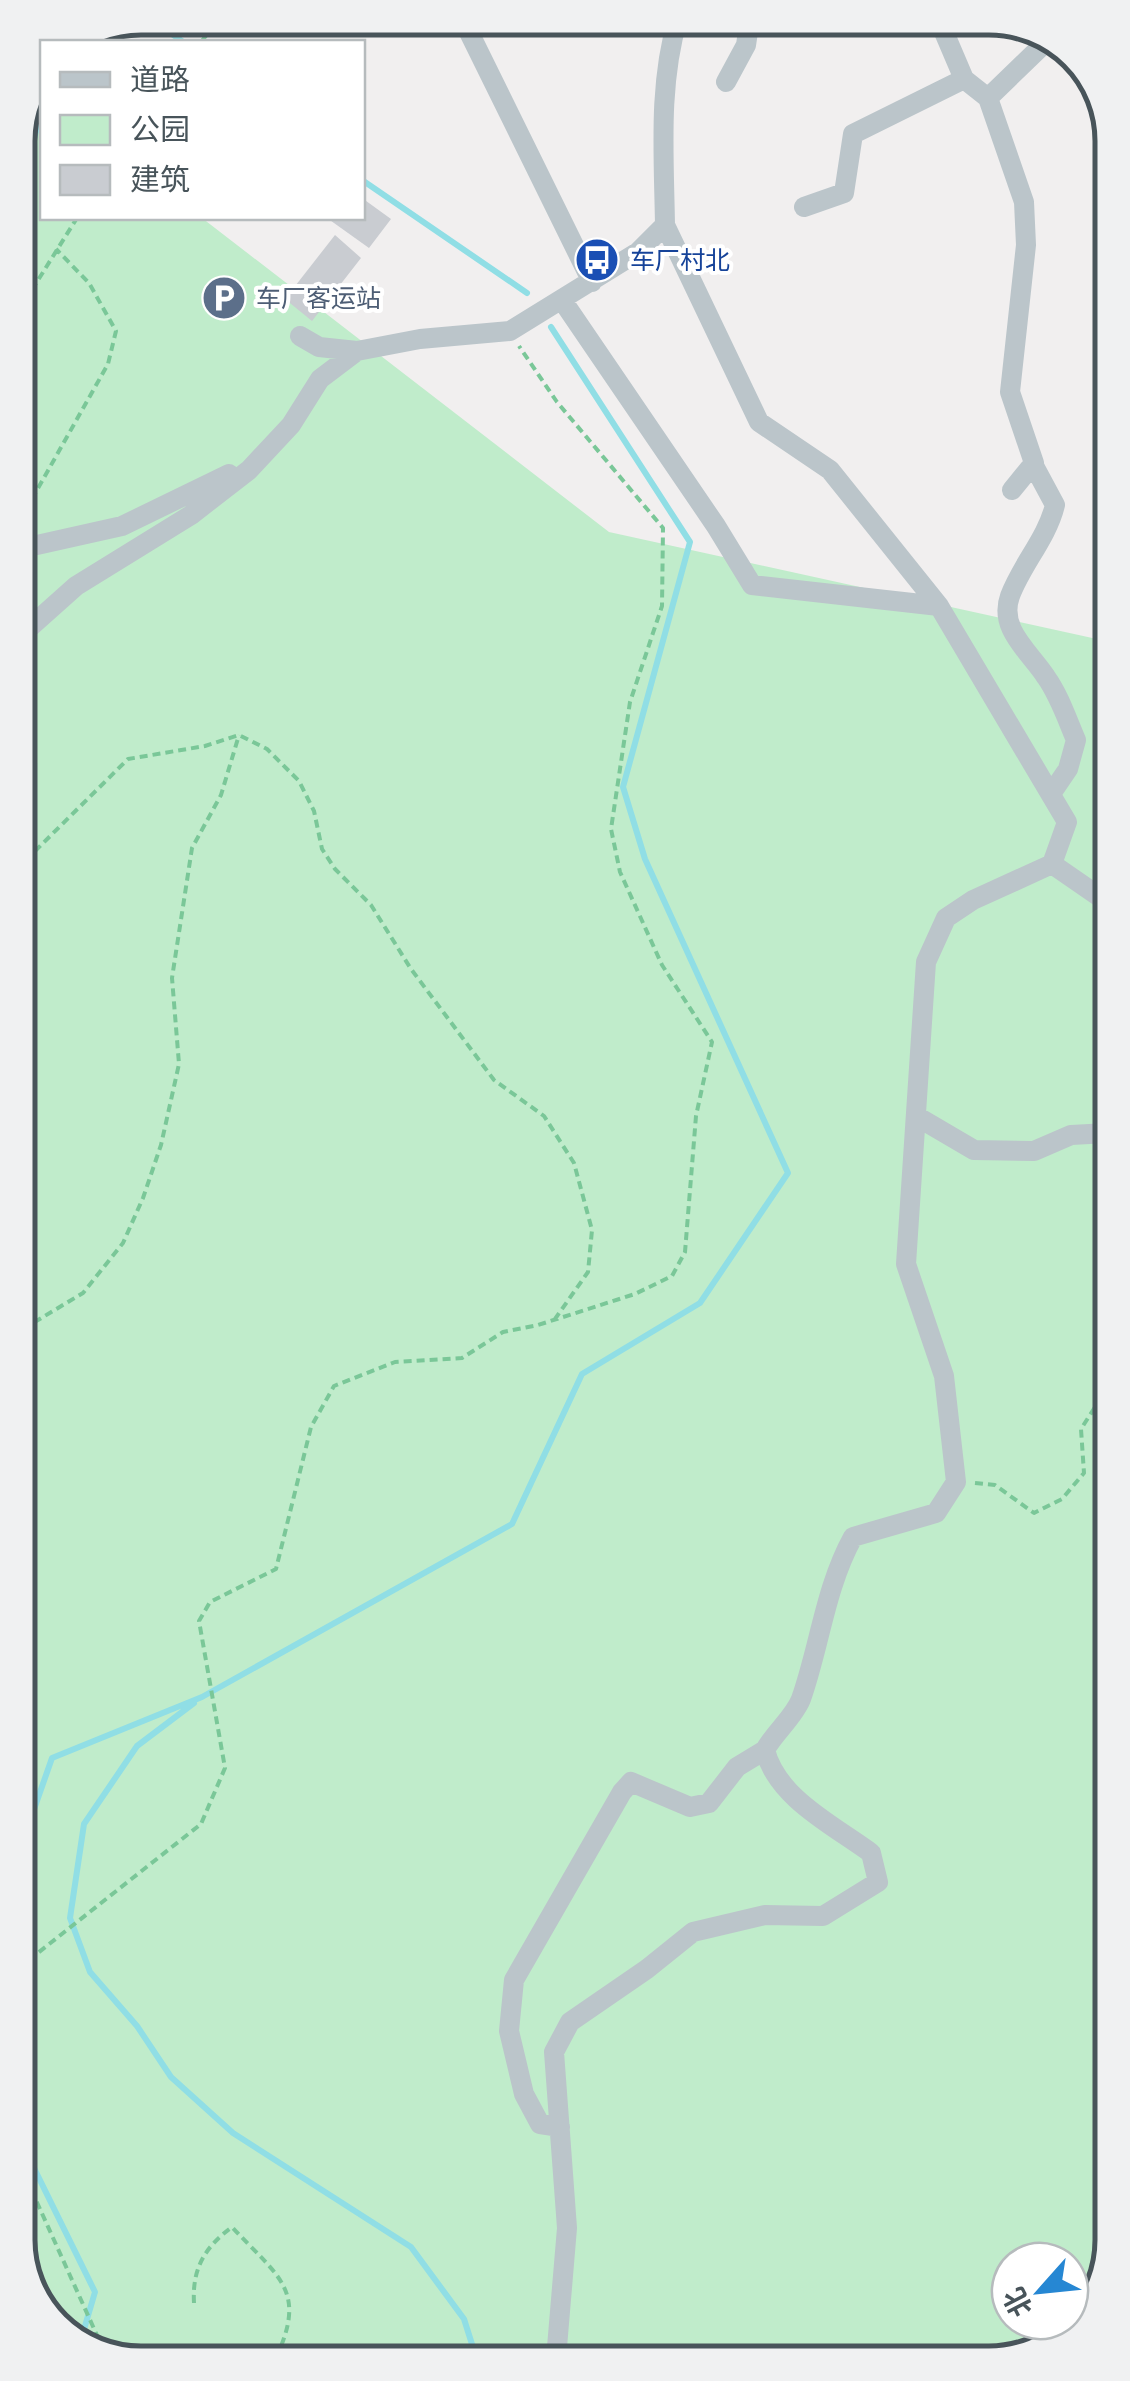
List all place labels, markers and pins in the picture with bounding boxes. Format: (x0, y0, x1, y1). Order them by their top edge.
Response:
bus stop icon: 车厂村北 (574, 237, 620, 283)
place label: 车厂村北 (630, 244, 730, 276)
parking icon: 车厂客运站 (201, 275, 247, 321)
place label: 车厂客运站 (256, 282, 381, 314)

